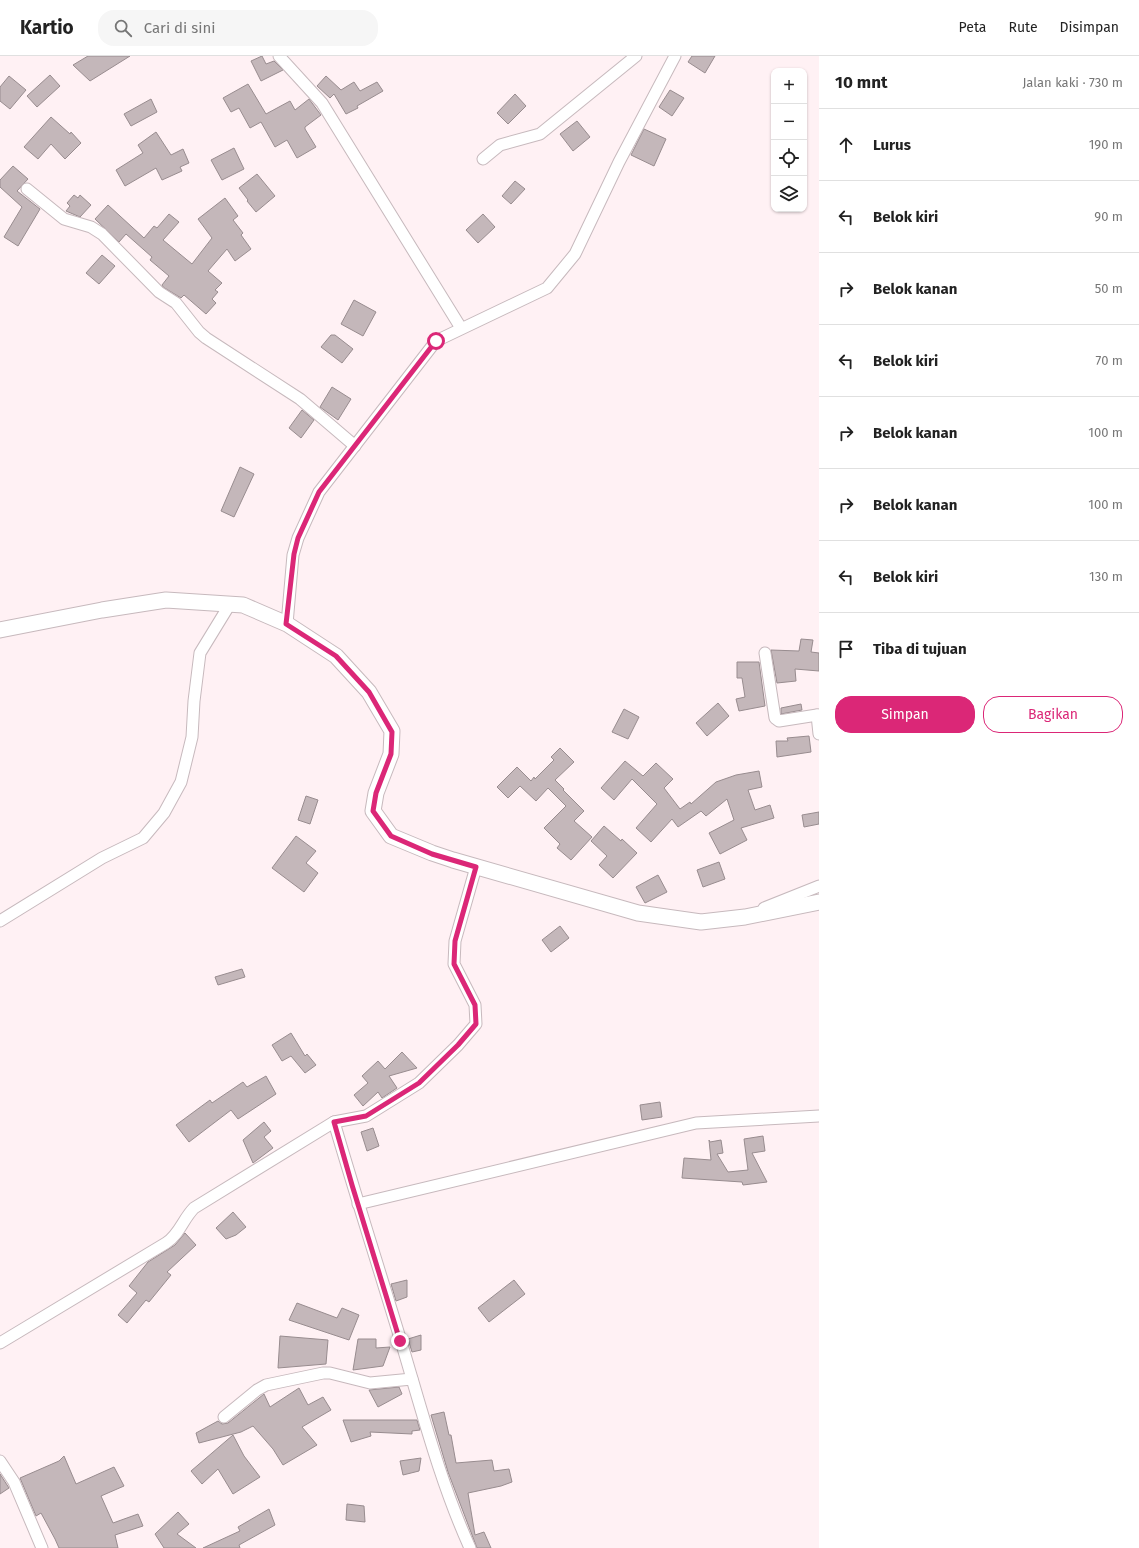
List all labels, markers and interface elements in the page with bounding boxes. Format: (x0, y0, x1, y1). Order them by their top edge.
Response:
search box (98, 10, 378, 46)
text: Kartio (20, 16, 74, 39)
icon: search (112, 17, 134, 39)
text: Cari di sini (144, 19, 216, 37)
text: Peta (959, 19, 986, 36)
text: Rute (1008, 19, 1038, 36)
text: Disimpan (1060, 19, 1119, 36)
map controls (771, 68, 807, 212)
button: + (771, 68, 807, 104)
text: 10 mnt (835, 72, 888, 93)
text: Jalan kaki · 730 m (1022, 75, 1123, 90)
button: − (771, 104, 807, 140)
icon: ahead (835, 134, 857, 156)
text: Lurus (873, 136, 911, 154)
text: 190 m (1089, 137, 1123, 152)
button: locate (771, 140, 807, 176)
button: layers (771, 176, 807, 212)
icon: left (835, 206, 857, 228)
text: Belok kiri (873, 208, 938, 226)
text: 90 m (1094, 209, 1123, 224)
icon: right (835, 278, 857, 300)
text: Belok kanan (873, 280, 957, 298)
text: 50 m (1095, 281, 1123, 296)
route start (427, 332, 445, 350)
icon: left (835, 350, 857, 372)
text: Belok kiri (873, 352, 938, 370)
text: 70 m (1096, 353, 1123, 368)
icon: right (835, 422, 857, 444)
text: Belok kanan (873, 424, 957, 442)
text: 100 m (1088, 425, 1123, 440)
icon: right (835, 494, 857, 516)
text: Belok kanan (873, 496, 957, 514)
text: 100 m (1088, 497, 1123, 512)
icon: left (835, 566, 857, 588)
text: Belok kiri (873, 568, 938, 586)
text: 130 m (1089, 569, 1123, 584)
icon: arrive (835, 638, 857, 660)
text: Tiba di tujuan (873, 640, 967, 658)
button: Simpan (835, 696, 975, 733)
button: Bagikan (983, 696, 1123, 733)
route end (391, 1332, 409, 1350)

